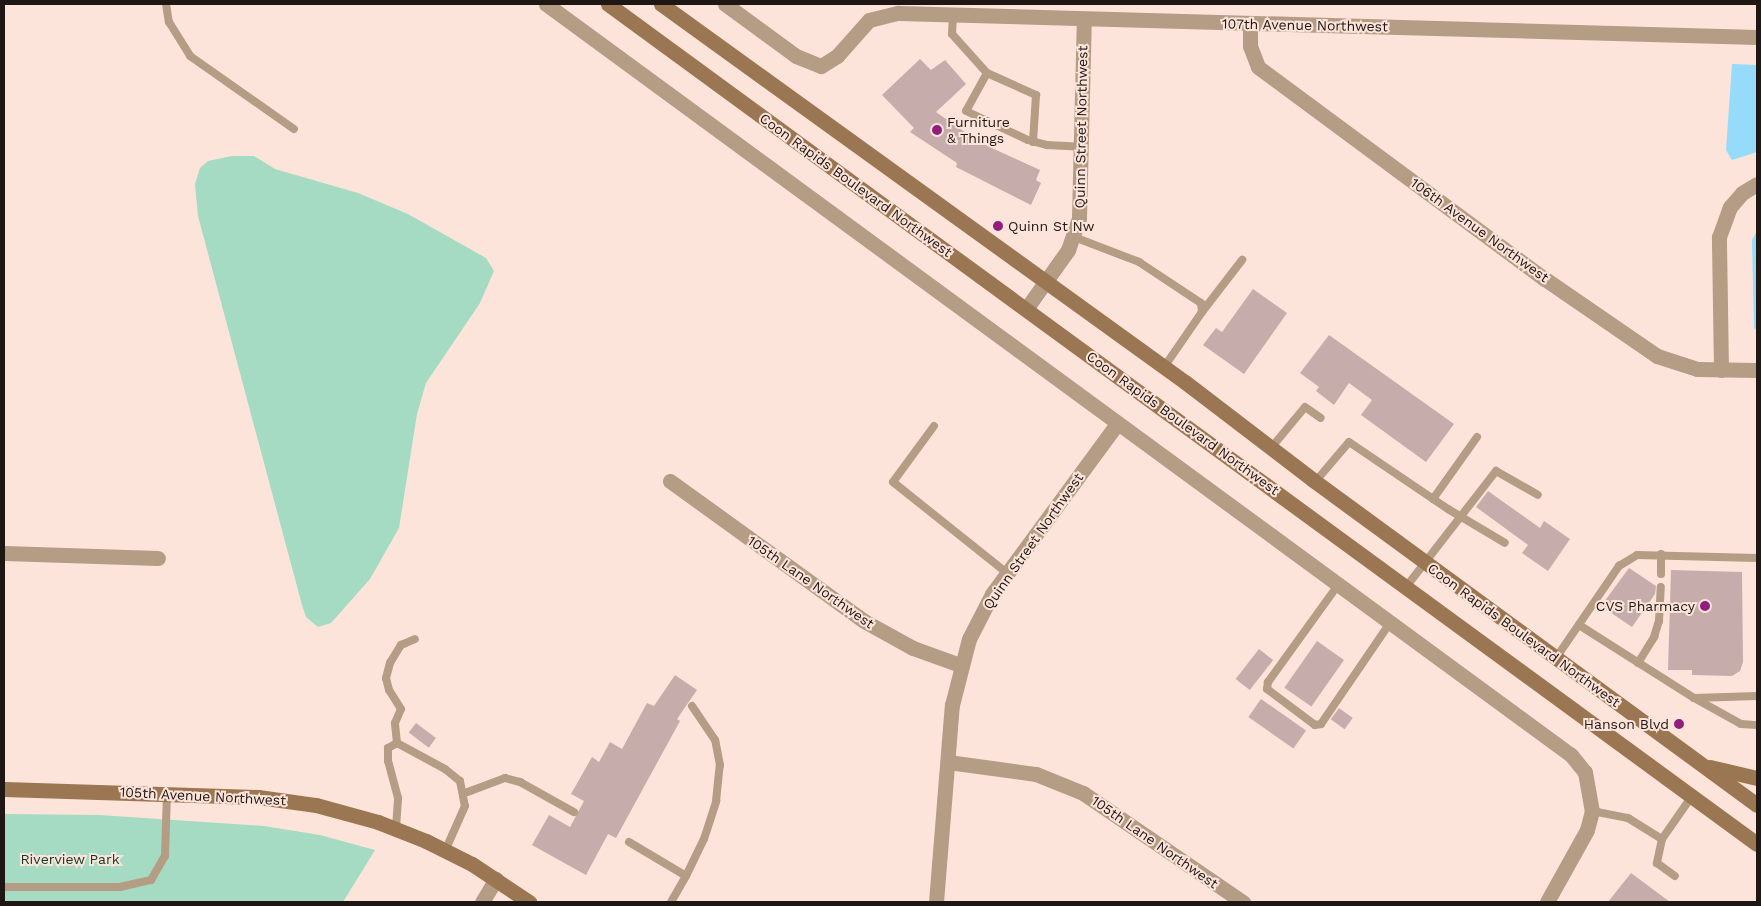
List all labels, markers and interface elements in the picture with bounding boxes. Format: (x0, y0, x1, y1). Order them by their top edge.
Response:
street label: 107th Avenue Northwest (1222, 15, 1388, 35)
street label: Quinn Street Northwest (1071, 45, 1091, 209)
street label: Coon Rapids Boulevard Northwest (756, 109, 956, 261)
place label: Furniture & Things (947, 114, 1010, 146)
marker: Furniture & Things (931, 124, 943, 136)
street label: 106th Avenue Northwest (1407, 174, 1553, 286)
place label: Quinn St Nw (1008, 218, 1095, 234)
marker: Quinn St Nw (992, 220, 1004, 232)
street label: Coon Rapids Boulevard Northwest (1083, 347, 1283, 499)
street label: Quinn Street Northwest (979, 469, 1087, 613)
street label: 105th Lane Northwest (745, 532, 877, 632)
street label: Coon Rapids Boulevard Northwest (1424, 559, 1624, 711)
place label: CVS Pharmacy (1596, 598, 1695, 614)
marker: CVS Pharmacy (1699, 600, 1711, 612)
place label: Hanson Blvd (1584, 716, 1669, 732)
marker: Hanson Blvd (1673, 718, 1685, 730)
street label: 105th Avenue Northwest (119, 783, 287, 809)
street label: 105th Lane Northwest (1089, 792, 1221, 892)
park label: Riverview Park (20, 851, 120, 867)

